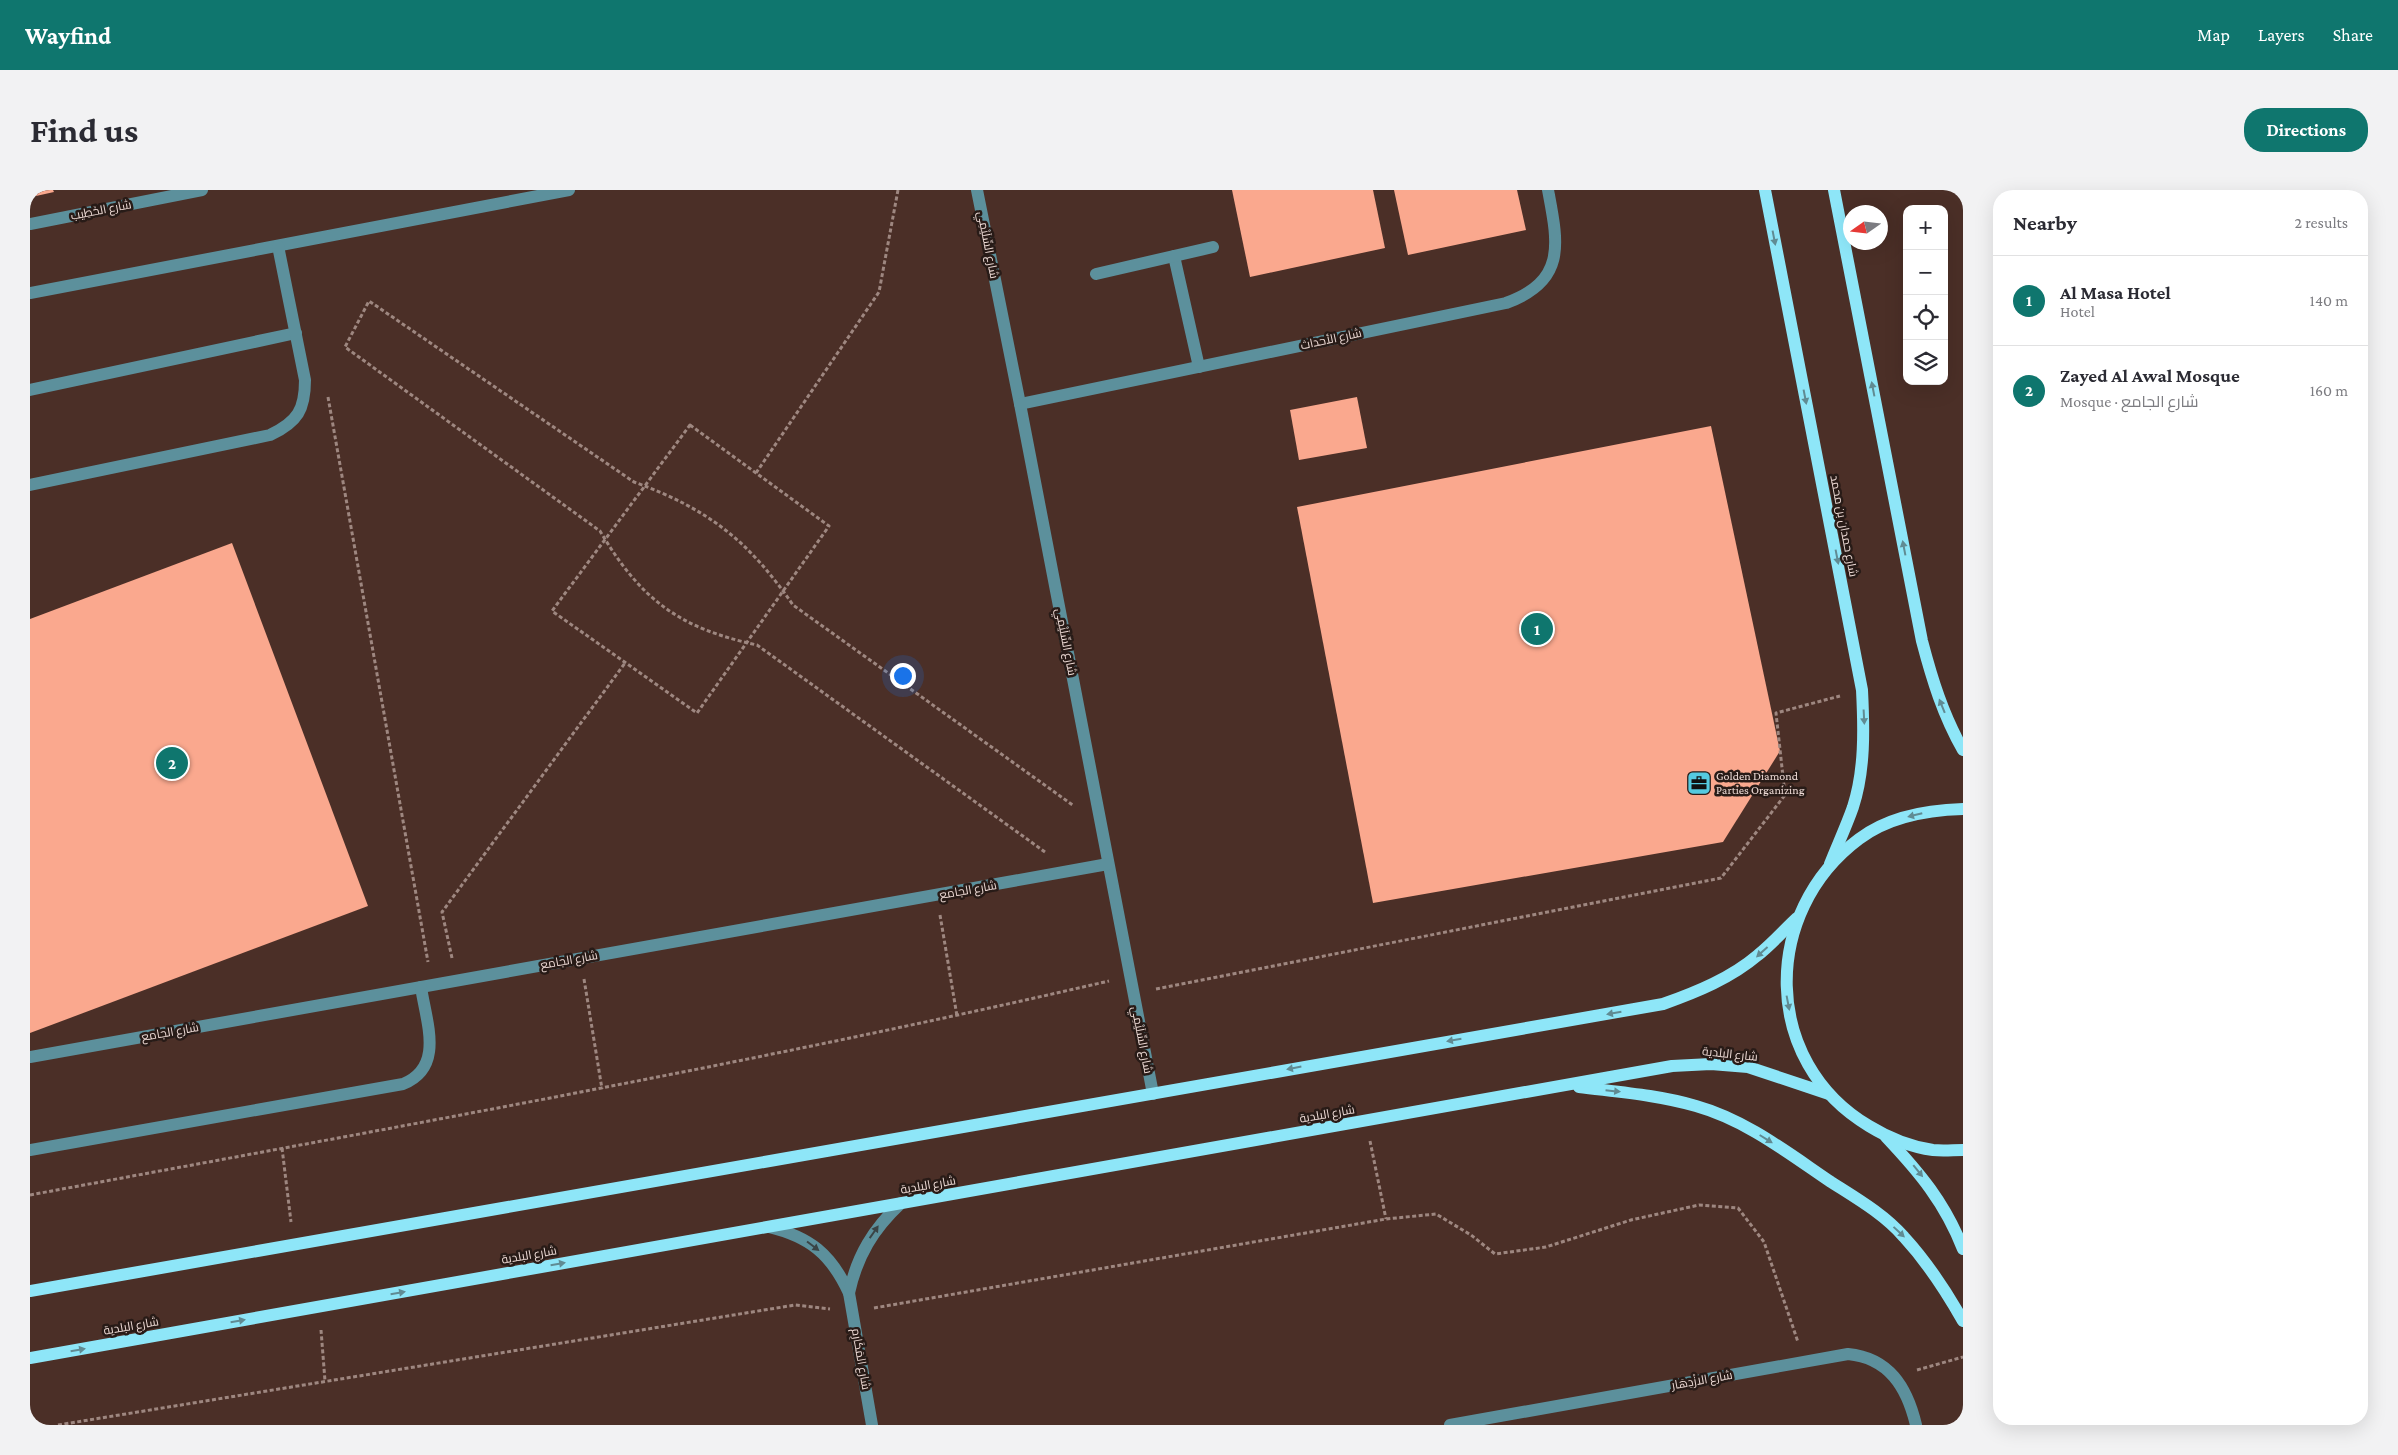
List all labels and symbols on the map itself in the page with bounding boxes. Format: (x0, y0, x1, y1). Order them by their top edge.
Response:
street label: شارع الخَطِيب (69, 197, 133, 224)
north arrow (1843, 205, 1888, 250)
street label: شارع السِّلَيْمِي (972, 210, 1001, 280)
one-way arrow (1771, 230, 1779, 246)
street label: شارع الأحداث (1299, 326, 1363, 353)
one-way arrow (1868, 380, 1876, 396)
one-way arrow (1802, 390, 1810, 406)
street label: شارع حمدان بن محمد (1826, 474, 1861, 578)
one-way arrow (1900, 541, 1908, 556)
one-way arrow (1833, 549, 1841, 565)
street label: شارع السِّلَيْمِي (1050, 607, 1079, 677)
pin: 1 (1521, 610, 1553, 648)
your location (890, 663, 916, 689)
one-way arrow (1938, 698, 1946, 713)
one-way arrow (1860, 709, 1868, 725)
pin: 2 (156, 744, 188, 782)
place label: Golden Diamond Parties Organizing (1716, 769, 1805, 797)
office icon: Golden Diamond Parties Organizing (1686, 770, 1712, 796)
one-way arrow (1907, 811, 1922, 819)
street label: شارع الجامع (938, 878, 998, 903)
one-way arrow (1756, 946, 1768, 958)
street label: شارع الجامع (539, 948, 599, 973)
one-way arrow (1784, 996, 1792, 1011)
street label: شارع السِّلَيْمِي (1126, 1005, 1155, 1075)
one-way arrow (1606, 1009, 1622, 1017)
street label: شارع الجامع (140, 1020, 200, 1045)
one-way arrow (1446, 1037, 1462, 1045)
street label: شارع البلدية (1701, 1044, 1759, 1065)
one-way arrow (1286, 1065, 1302, 1073)
one-way arrow (1605, 1087, 1621, 1095)
street label: شارع البلدية (1298, 1102, 1356, 1127)
one-way arrow (1760, 1134, 1773, 1143)
one-way arrow (1912, 1164, 1923, 1177)
street label: شارع البلدية (899, 1173, 957, 1198)
one-way arrow (869, 1226, 879, 1239)
one-way arrow (1892, 1226, 1904, 1238)
one-way arrow (806, 1241, 820, 1251)
street label: شارع البلدية (500, 1243, 558, 1268)
one-way arrow (550, 1260, 566, 1268)
one-way arrow (390, 1288, 406, 1296)
street label: شارع البلدية (102, 1314, 160, 1339)
one-way arrow (230, 1317, 246, 1325)
street label: شارع المَكَارِم (848, 1327, 873, 1391)
one-way arrow (70, 1345, 86, 1353)
street label: شارع الازْدِهَار (1669, 1367, 1734, 1393)

